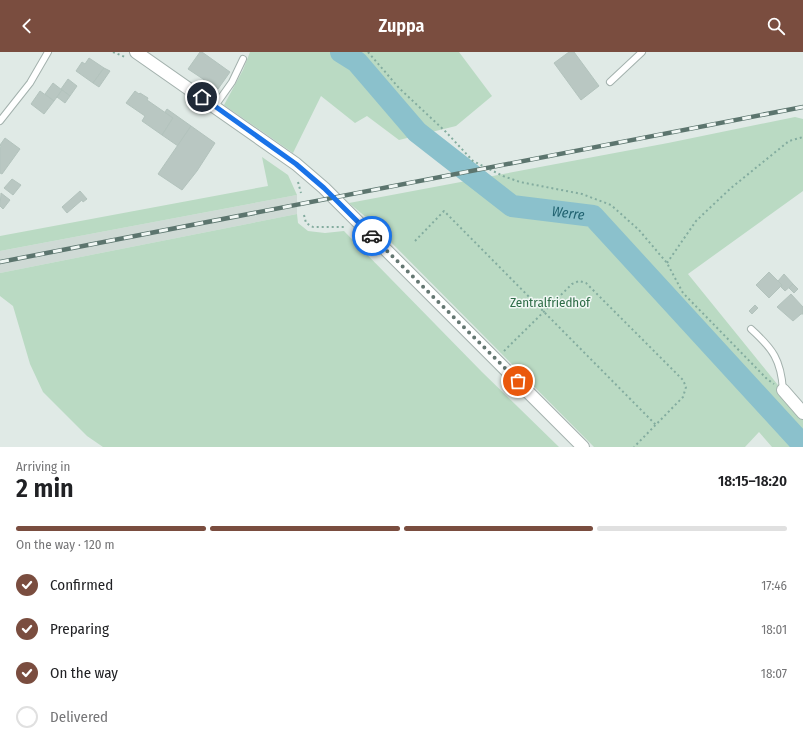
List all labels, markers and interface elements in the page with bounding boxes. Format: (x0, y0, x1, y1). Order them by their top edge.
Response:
icon: back (16, 15, 38, 37)
text: Zuppa (378, 15, 425, 37)
icon: search (765, 15, 787, 37)
pin (185, 80, 219, 114)
icon: home (191, 86, 213, 108)
water label: Werre (551, 202, 586, 223)
courier (352, 216, 392, 256)
icon: car (361, 225, 383, 247)
park label: Zentralfriedhof (510, 295, 591, 310)
pin (501, 364, 535, 398)
icon: bag (507, 370, 529, 392)
text: Arriving in (16, 459, 70, 474)
text: 18:15–18:20 (718, 472, 787, 490)
text: 2 min (16, 473, 74, 504)
text: On the way · 120 m (16, 537, 114, 552)
icon: check (16, 574, 38, 596)
text: Confirmed (50, 576, 113, 594)
text: 17:46 (761, 578, 787, 593)
icon: check (16, 618, 38, 640)
text: Preparing (50, 620, 109, 638)
text: 18:01 (761, 622, 787, 637)
icon: check (16, 662, 38, 684)
text: On the way (50, 664, 118, 682)
text: 18:07 (761, 666, 787, 681)
text: Delivered (50, 708, 108, 726)

